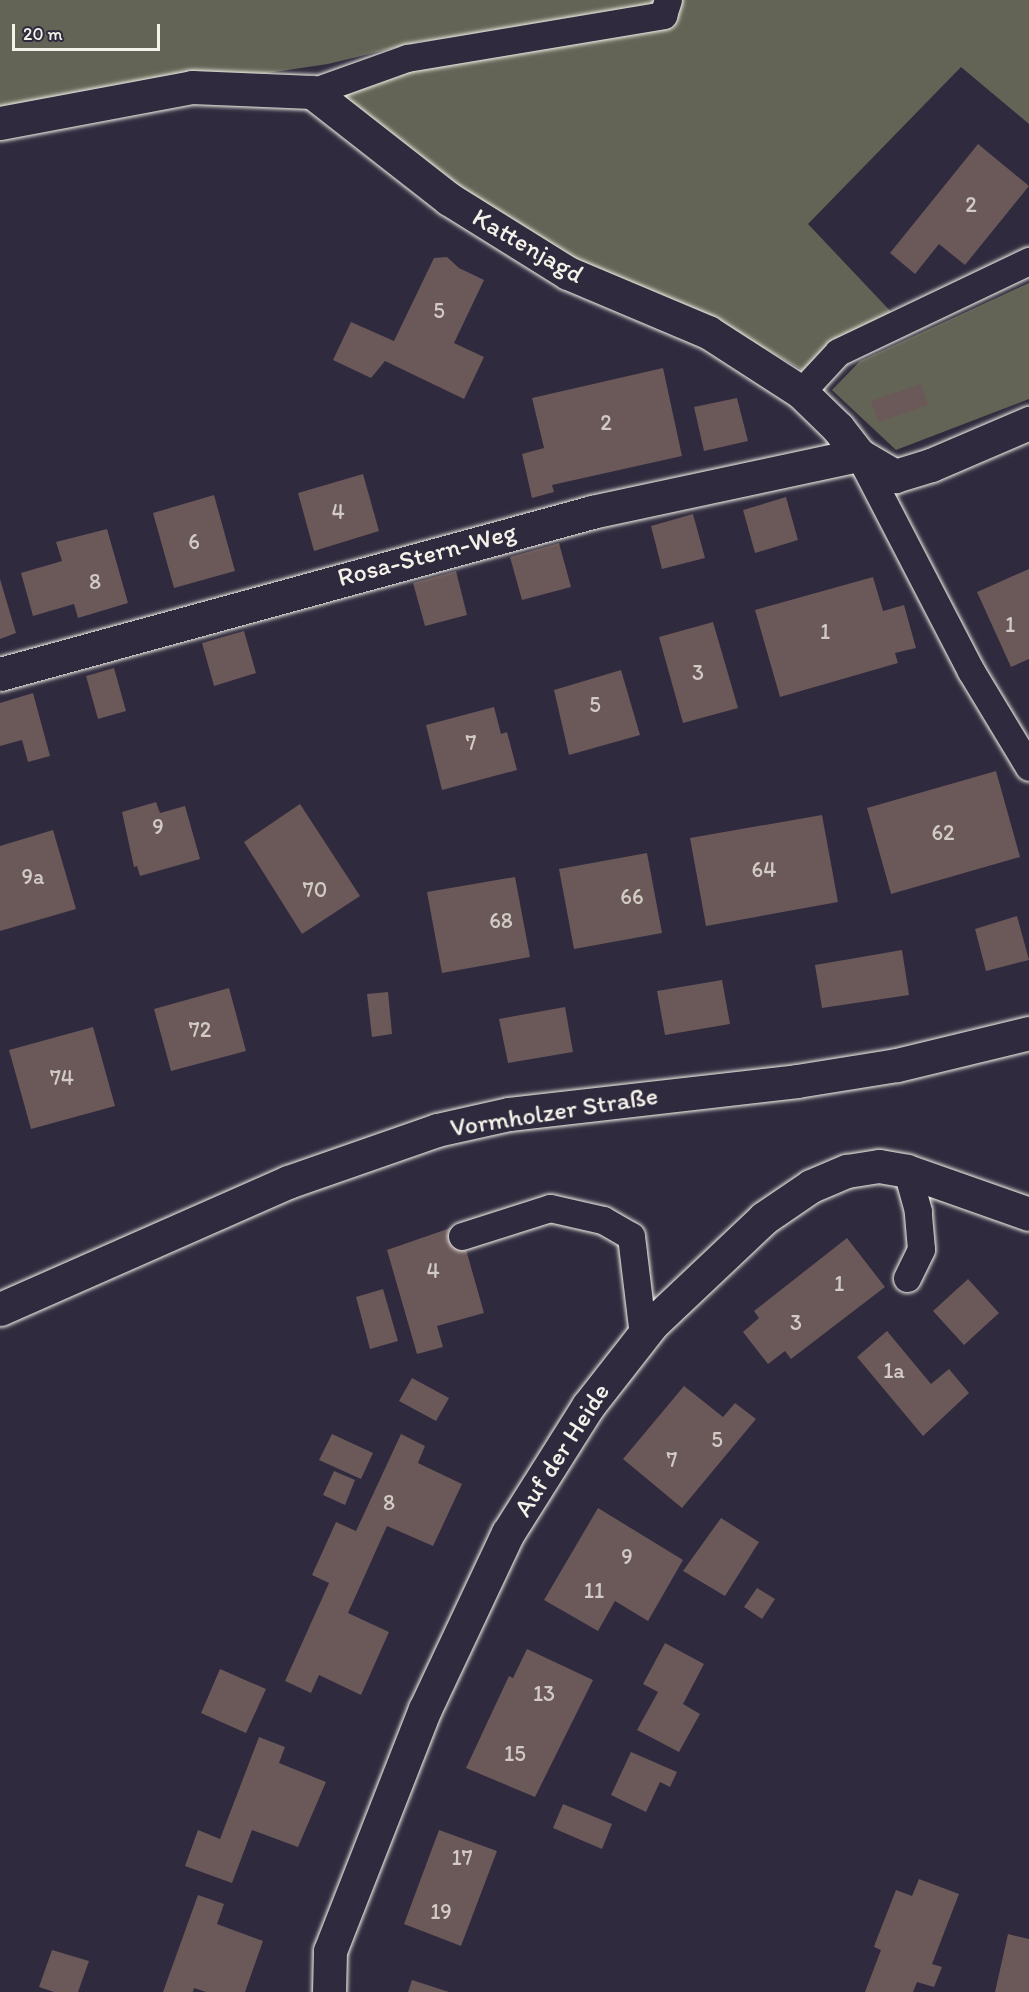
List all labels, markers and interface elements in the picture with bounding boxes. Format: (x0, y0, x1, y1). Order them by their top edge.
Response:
scale bar (15, 12, 164, 50)
text: 20 m (23, 23, 63, 45)
house number: 2 (965, 192, 977, 218)
street label: Kattenjagd (467, 202, 589, 290)
house number: 5 (433, 298, 445, 324)
house number: 2 (600, 410, 612, 436)
house number: 4 (331, 499, 345, 525)
street label: Rosa-Stern-Weg (334, 516, 520, 594)
house number: 6 (188, 529, 200, 555)
house number: 8 (89, 569, 101, 595)
house number: 1 (1005, 612, 1015, 638)
house number: 1 (820, 619, 830, 645)
house number: 3 (692, 660, 704, 686)
house number: 5 (589, 692, 601, 718)
house number: 7 (466, 730, 476, 756)
house number: 9 (152, 814, 164, 840)
house number: 62 (931, 820, 955, 846)
house number: 64 (752, 857, 776, 883)
house number: 9a (22, 864, 44, 890)
house number: 70 (303, 877, 327, 903)
house number: 66 (620, 884, 644, 910)
house number: 68 (489, 908, 513, 934)
house number: 72 (189, 1017, 211, 1043)
house number: 74 (50, 1065, 74, 1091)
street label: Vormholzer Straße (448, 1080, 660, 1144)
house number: 4 (426, 1258, 440, 1284)
house number: 1 (834, 1271, 844, 1297)
house number: 3 (790, 1310, 802, 1336)
house number: 1a (883, 1358, 905, 1384)
street label: Auf der Heide (507, 1378, 617, 1522)
house number: 5 (711, 1427, 723, 1453)
house number: 7 (667, 1447, 677, 1473)
house number: 8 (383, 1490, 395, 1516)
house number: 9 (621, 1544, 633, 1570)
house number: 11 (584, 1578, 604, 1604)
house number: 13 (533, 1681, 555, 1707)
house number: 15 (504, 1741, 526, 1767)
house number: 17 (451, 1845, 473, 1871)
house number: 19 (430, 1899, 452, 1925)

